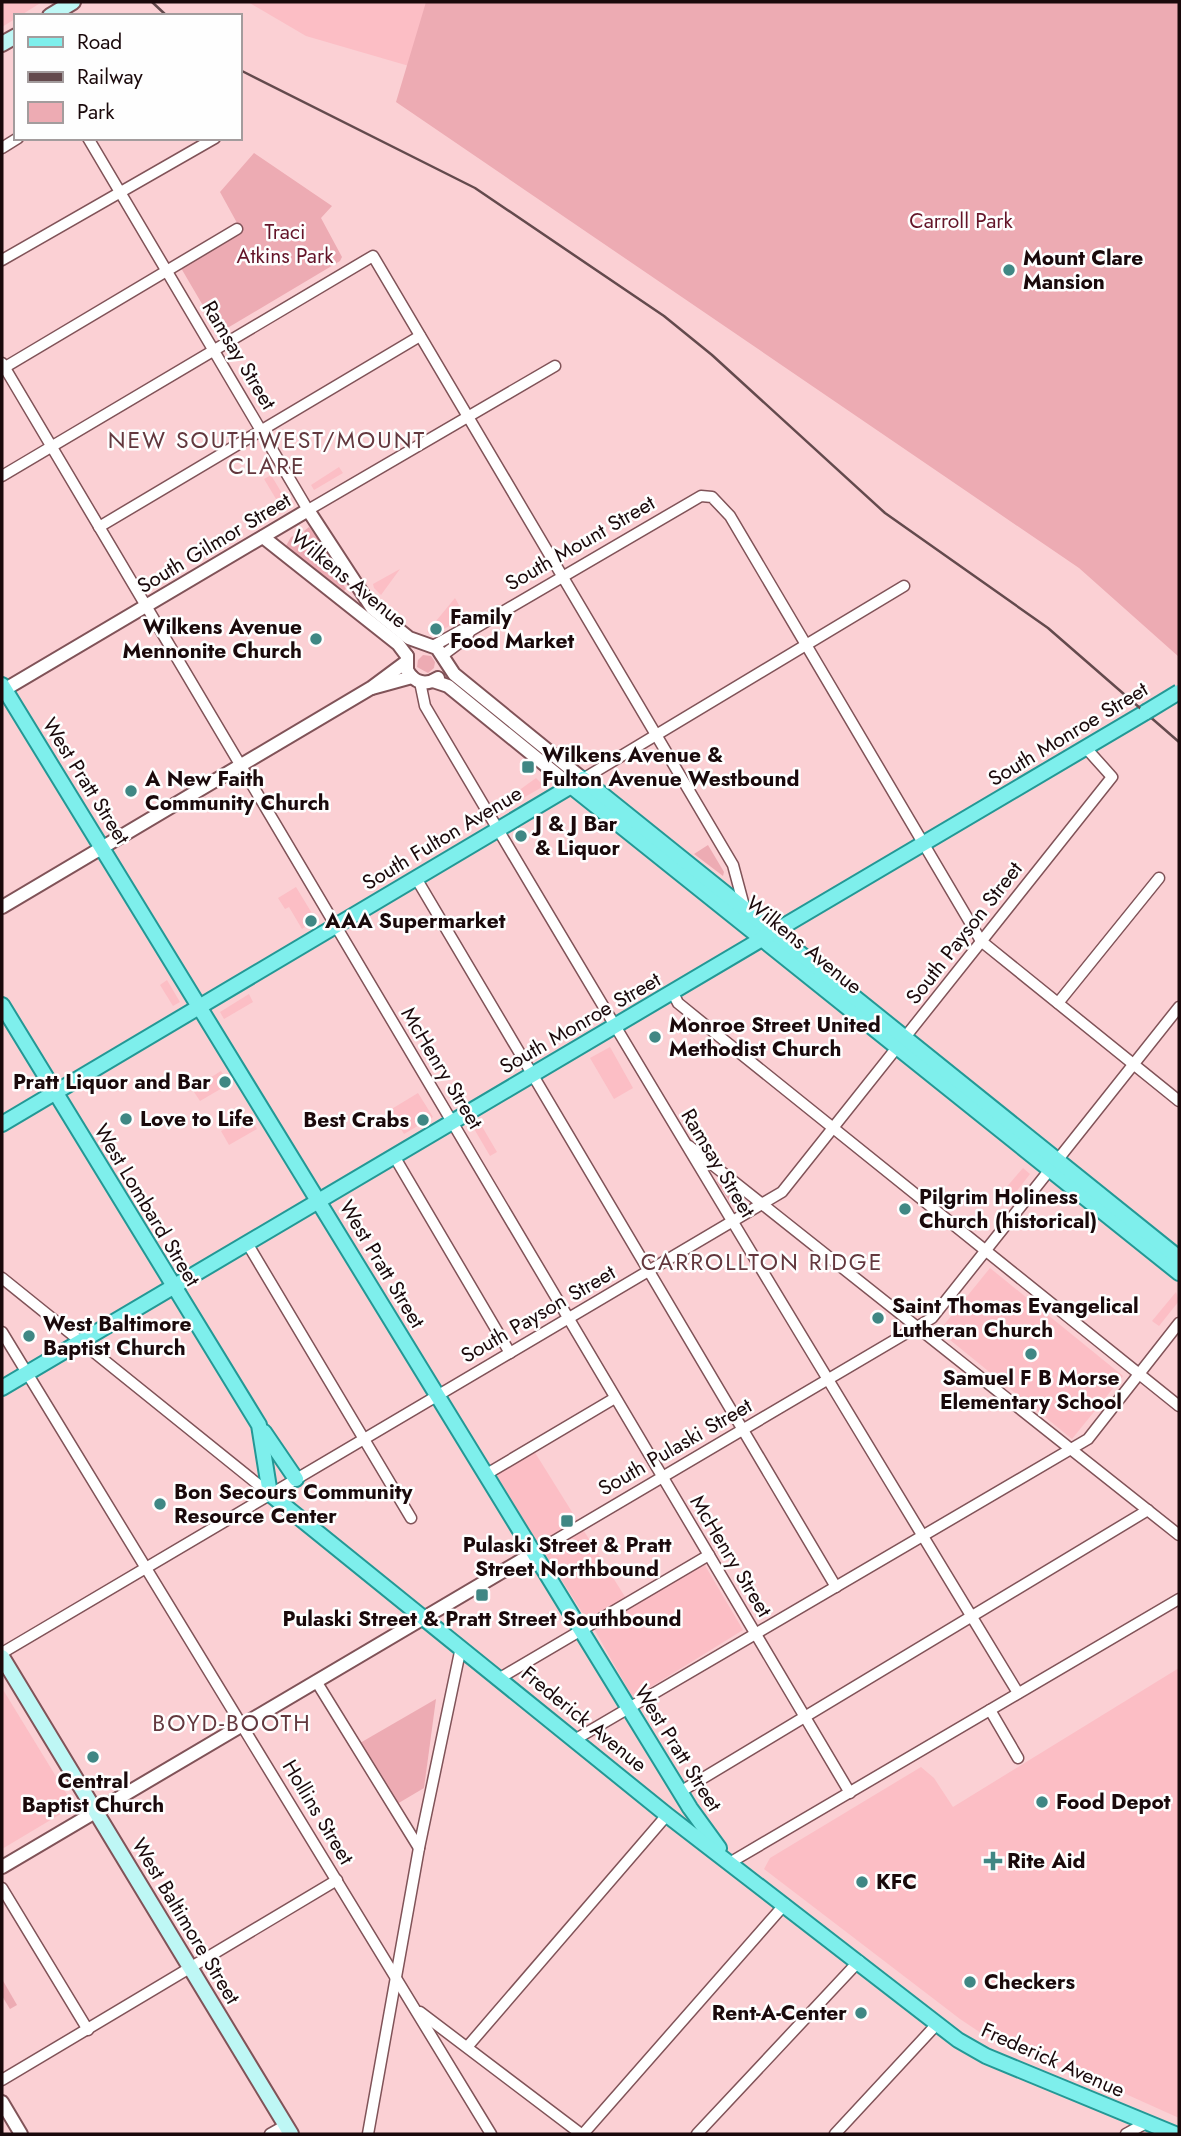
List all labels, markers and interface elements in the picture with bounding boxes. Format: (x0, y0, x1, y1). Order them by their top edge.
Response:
legend (14, 14, 242, 140)
text: Road (77, 27, 122, 57)
text: Railway (77, 62, 143, 92)
text: Park (77, 97, 115, 127)
park label: Carroll Park (909, 206, 1013, 236)
park label: Traci Atkins Park (237, 217, 334, 271)
place label: Mount Clare Mansion (1023, 243, 1143, 297)
marker: Mount Clare Mansion (1001, 262, 1017, 278)
street label: Ramsay Street (195, 295, 283, 415)
district label: NEW SOUTHWEST/MOUNT CLARE (108, 423, 426, 483)
street label: South Gilmor Street (132, 485, 296, 601)
street label: South Mount Street (500, 488, 660, 598)
street label: Wilkens Avenue (284, 523, 414, 635)
place label: Family Food Market (450, 602, 575, 656)
place label: Wilkens Avenue Mennonite Church (122, 612, 302, 666)
marker: Family Food Market (428, 621, 444, 637)
marker: Wilkens Avenue Mennonite Church (308, 631, 324, 647)
street label: South Monroe Street (983, 674, 1153, 794)
street label: West Pratt Street (35, 712, 137, 850)
place label: Wilkens Avenue & Fulton Avenue Westbound (542, 740, 799, 794)
marker: Wilkens Avenue & Fulton Avenue Westbound (520, 759, 536, 775)
place label: A New Faith Community Church (144, 764, 330, 818)
street label: South Fulton Avenue (356, 778, 528, 898)
marker: A New Faith Community Church (123, 783, 139, 799)
place label: J & J Bar & Liquor (531, 809, 620, 863)
marker: J & J Bar & Liquor (513, 828, 529, 844)
street label: South Payson Street (899, 855, 1029, 1011)
street label: Wilkens Avenue (739, 889, 869, 1001)
place label: AAA Supermarket (324, 906, 506, 936)
marker: AAA Supermarket (303, 913, 319, 929)
street label: South Monroe Street (494, 965, 666, 1081)
street label: McHenry Street (394, 1001, 490, 1135)
place label: Monroe Street United Methodist Church (669, 1010, 881, 1064)
marker: Monroe Street United Methodist Church (647, 1029, 663, 1045)
place label: Pratt Liquor and Bar (13, 1067, 211, 1097)
marker: Pratt Liquor and Bar (217, 1074, 233, 1090)
street label: Ramsay Street (674, 1103, 762, 1223)
place label: Love to Life (140, 1104, 254, 1134)
place label: Best Crabs (303, 1105, 409, 1135)
marker: Love to Life (118, 1111, 134, 1127)
marker: Best Crabs (415, 1112, 431, 1128)
street label: West Lombard Street (87, 1118, 207, 1292)
place label: Pilgrim Holiness Church (historical) (919, 1182, 1097, 1236)
street label: West Pratt Street (332, 1194, 432, 1334)
marker: Pilgrim Holiness Church (historical) (897, 1201, 913, 1217)
district label: CARROLLTON RIDGE (641, 1245, 883, 1279)
street label: South Payson Street (455, 1258, 621, 1370)
place label: Saint Thomas Evangelical Lutheran Church (892, 1291, 1139, 1345)
place label: West Baltimore Baptist Church (43, 1309, 192, 1363)
marker: Saint Thomas Evangelical Lutheran Church (870, 1310, 886, 1326)
marker: West Baltimore Baptist Church (21, 1328, 37, 1344)
marker: Samuel F B Morse Elementary School (1023, 1346, 1039, 1362)
place label: Samuel F B Morse Elementary School (940, 1363, 1122, 1417)
street label: South Pulaski Street (593, 1391, 757, 1503)
place label: Bon Secours Community Resource Center (174, 1477, 413, 1531)
street label: McHenry Street (683, 1489, 779, 1623)
marker: Bon Secours Community Resource Center (152, 1496, 168, 1512)
marker: Pulaski Street & Pratt Street Northbound (559, 1513, 575, 1529)
place label: Pulaski Street & Pratt Street Northbound (463, 1530, 672, 1584)
marker: Pulaski Street & Pratt Street Southbound (474, 1587, 490, 1603)
place label: Pulaski Street & Pratt Street Southbound (283, 1604, 681, 1634)
street label: Frederick Avenue (515, 1659, 654, 1779)
street label: West Pratt Street (627, 1679, 729, 1817)
district label: BOYD-BOOTH (152, 1706, 312, 1740)
marker: Central Baptist Church (85, 1749, 101, 1765)
street label: Hollins Street (275, 1754, 361, 1870)
place label: Central Baptist Church (22, 1766, 164, 1820)
place label: Food Depot (1056, 1787, 1171, 1817)
marker: Food Depot (1034, 1794, 1050, 1810)
street label: West Baltimore Street (125, 1832, 247, 2010)
place label: Rite Aid (1007, 1846, 1086, 1876)
marker: Rite Aid (985, 1853, 1001, 1869)
place label: KFC (876, 1867, 917, 1897)
marker: KFC (854, 1874, 870, 1890)
place label: Checkers (984, 1967, 1076, 1997)
marker: Checkers (962, 1974, 978, 1990)
place label: Rent-A-Center (712, 1998, 847, 2028)
marker: Rent-A-Center (853, 2005, 869, 2021)
street label: Frederick Avenue (976, 2015, 1130, 2105)

